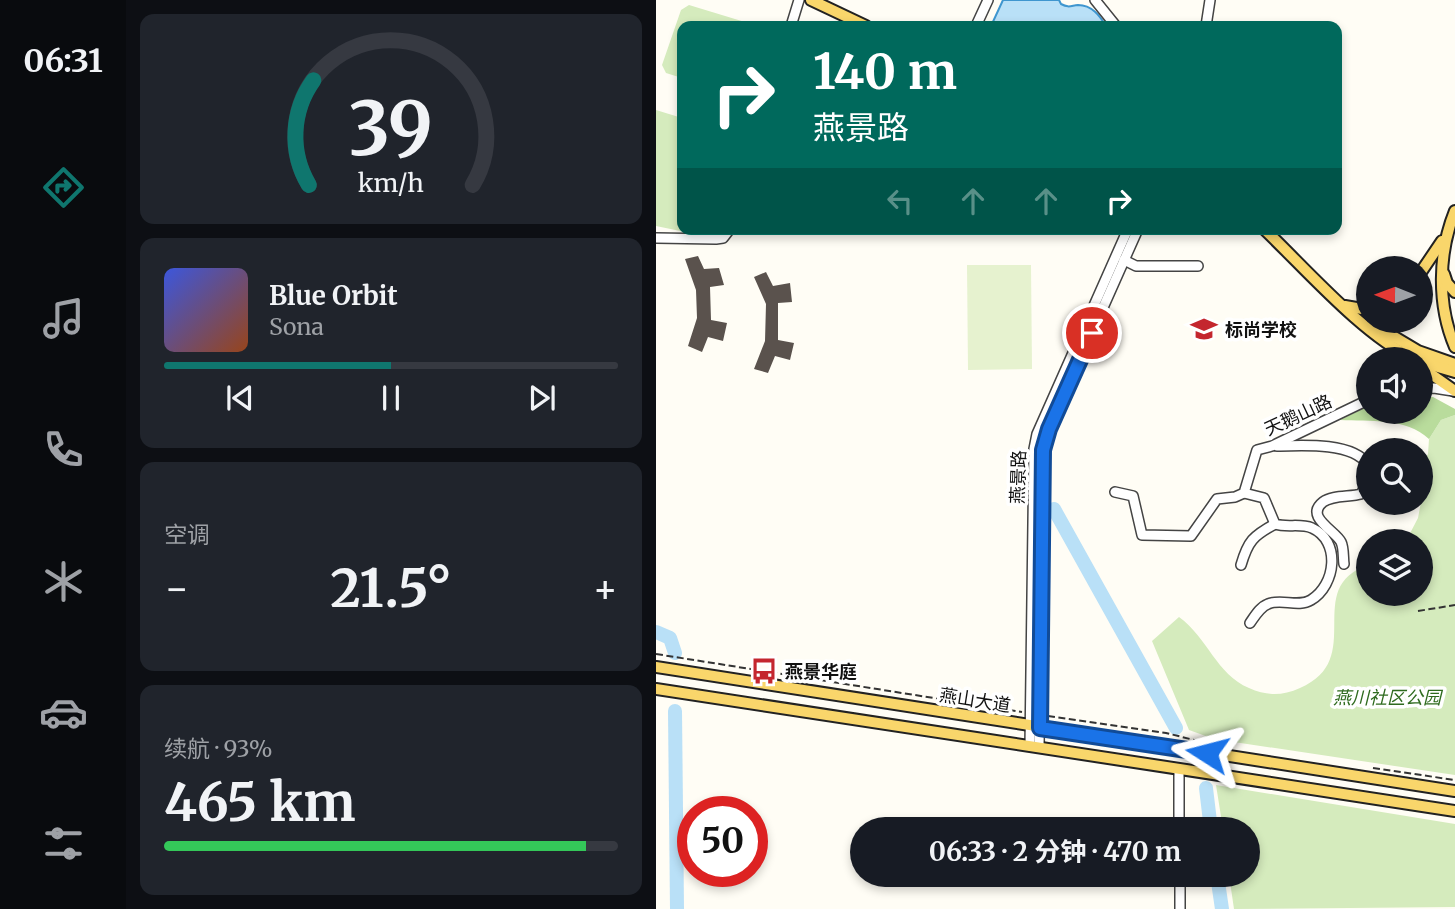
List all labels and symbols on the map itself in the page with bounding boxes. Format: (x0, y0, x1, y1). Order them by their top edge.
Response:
north arrow (1356, 256, 1433, 332)
pin (1062, 303, 1122, 363)
school or university icon: 标尚学校 (1189, 314, 1219, 344)
place label: 标尚学校 (1225, 318, 1297, 341)
street label: 天鹅山路 (1261, 389, 1335, 441)
street label: 燕景路 (1006, 450, 1030, 504)
bus stop icon: 燕景华庭 (749, 656, 779, 686)
place label: 燕景华庭 (785, 660, 857, 683)
street label: 燕山大道 (938, 683, 1012, 717)
park label: 燕川社区公园 (1333, 686, 1444, 709)
position arrow (1170, 716, 1244, 790)
speed limit sign: 50 (677, 796, 768, 887)

